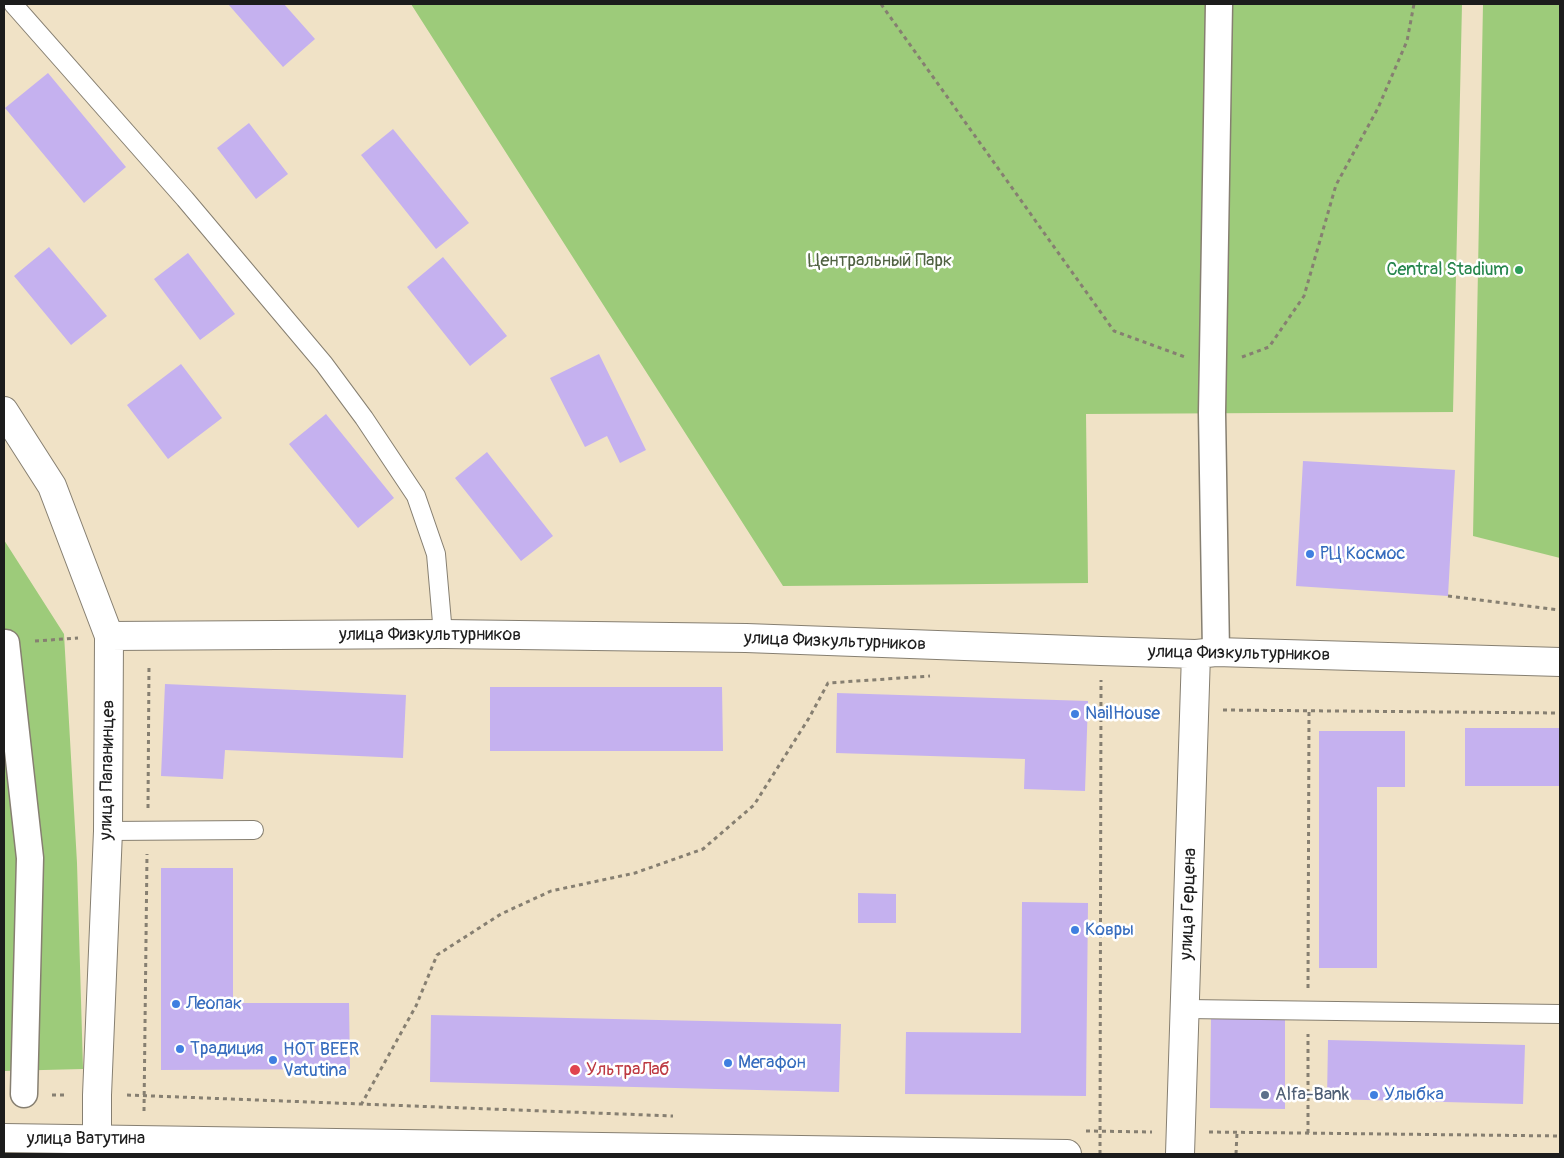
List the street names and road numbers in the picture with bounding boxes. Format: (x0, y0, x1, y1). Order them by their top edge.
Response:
street label: улица Физкультурников (339, 624, 521, 646)
street label: улица Физкультурников (744, 628, 926, 656)
street label: улица Физкультурников (1148, 642, 1330, 666)
street label: улица Папанинцев (96, 700, 120, 840)
street label: улица Герцена (1176, 848, 1202, 960)
street label: улица Ватутина (27, 1128, 145, 1150)

